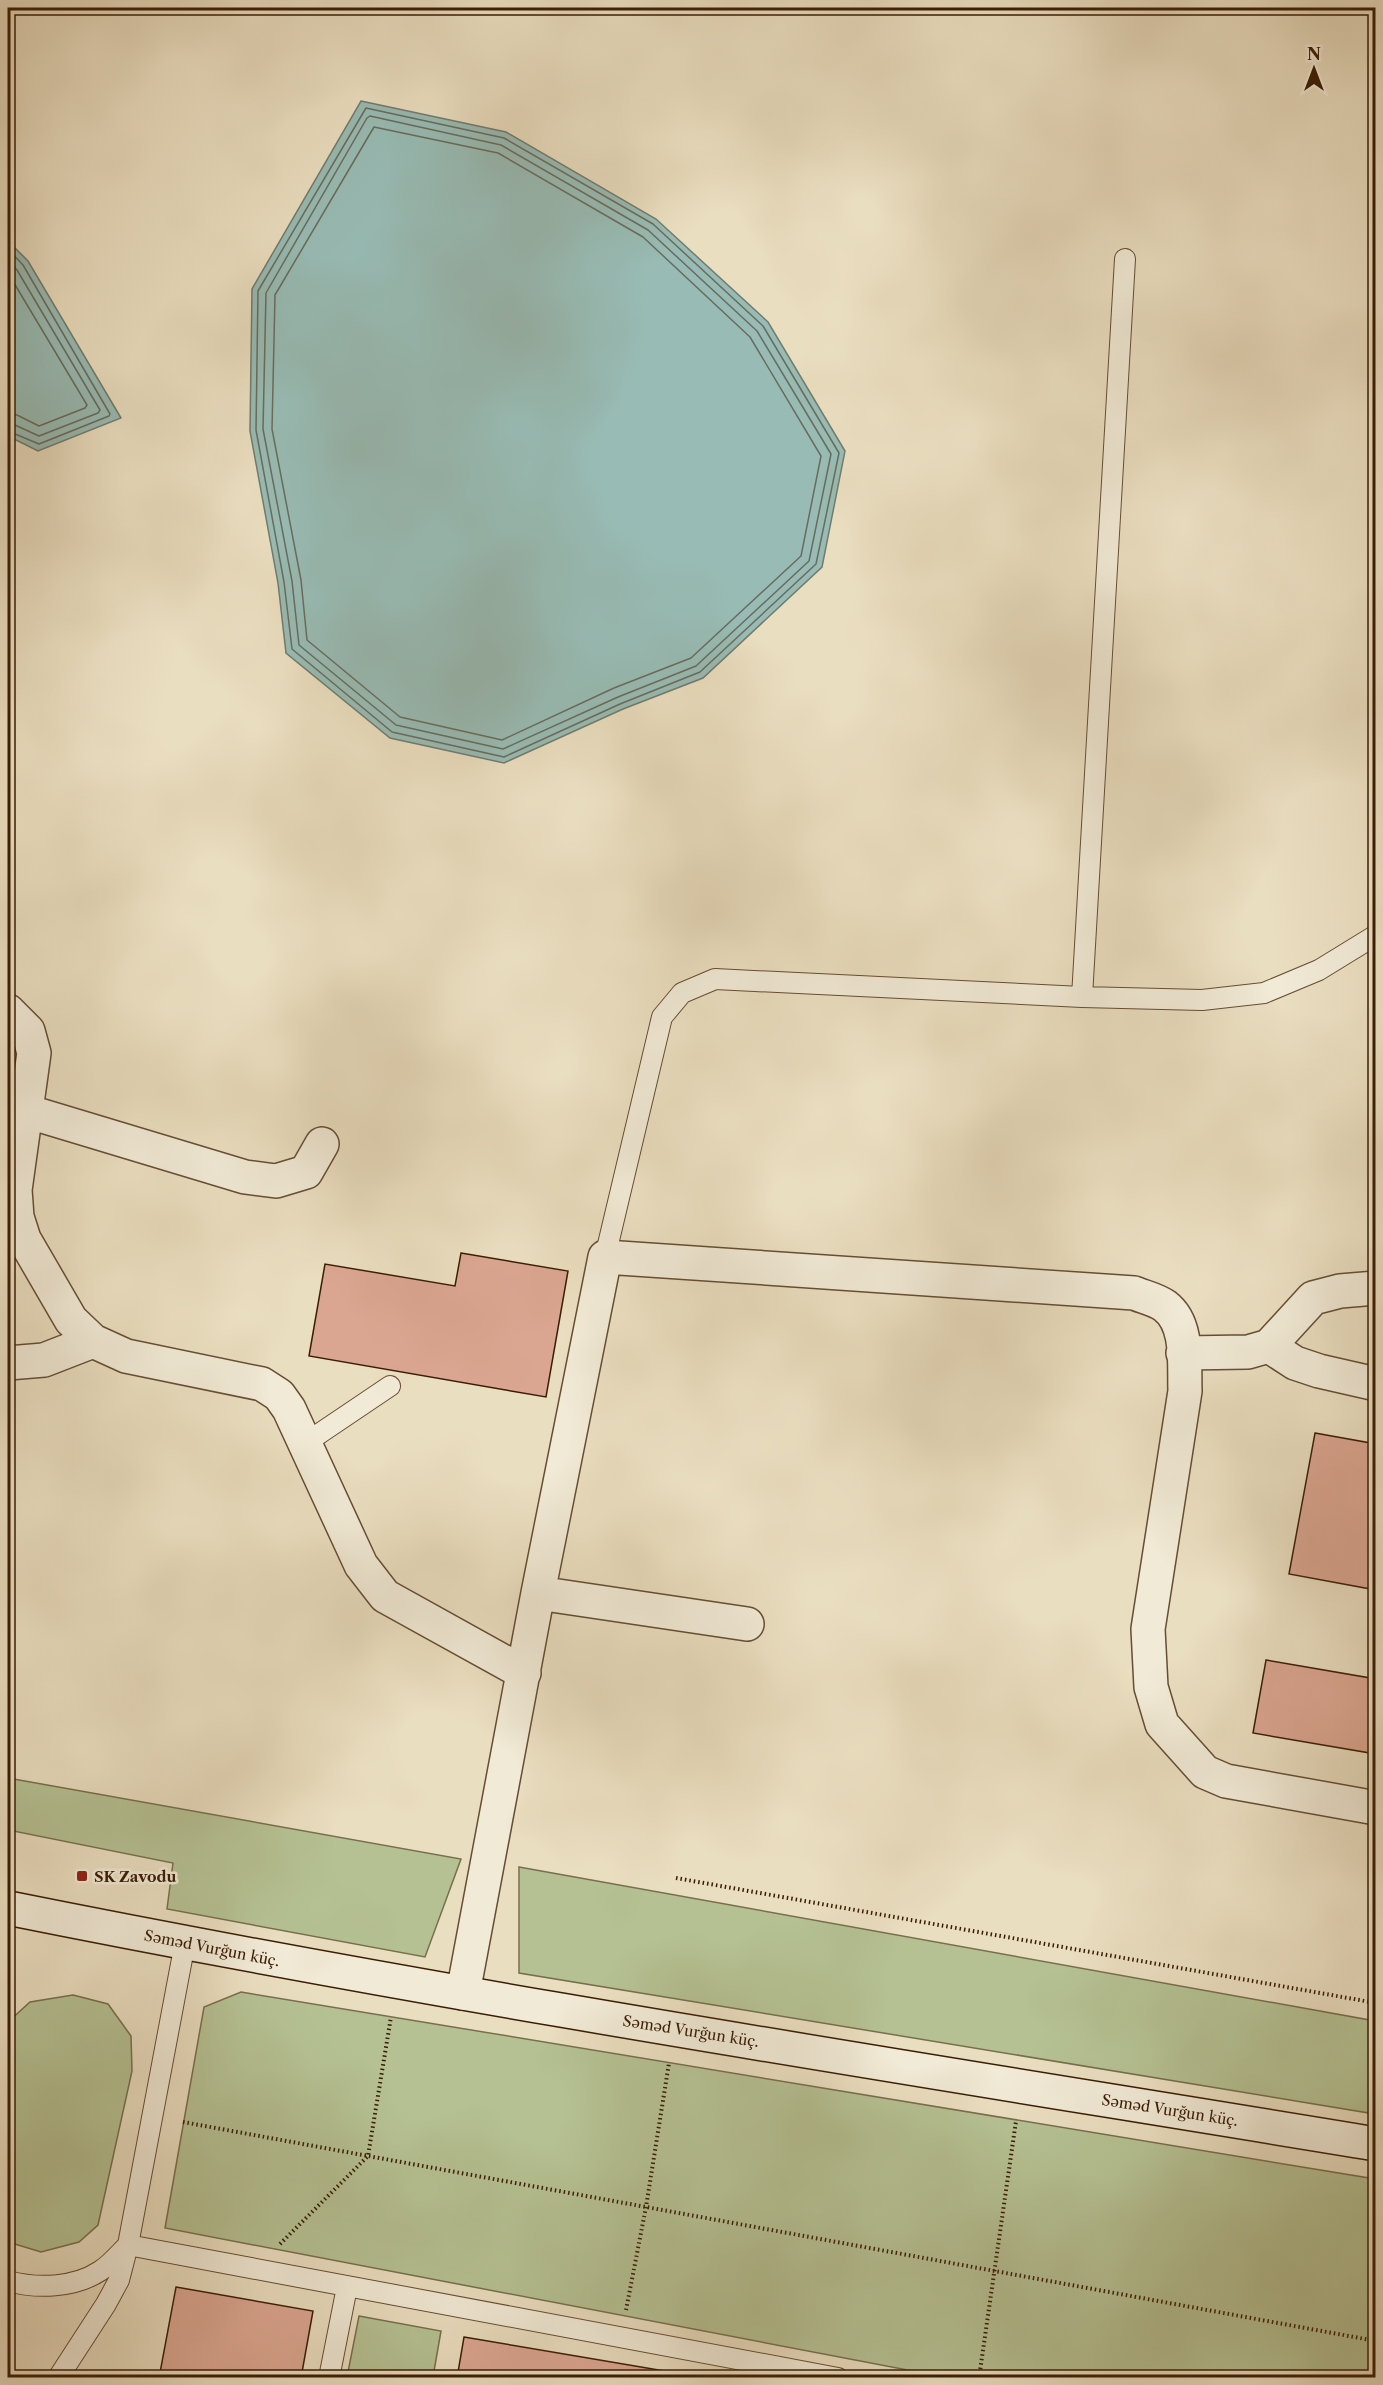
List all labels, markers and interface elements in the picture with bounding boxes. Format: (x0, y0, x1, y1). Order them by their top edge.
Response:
north arrow (1284, 39, 1344, 99)
text: N (1307, 44, 1321, 64)
place label: SK Zavodu (94, 1867, 177, 1886)
marker: SK Zavodu (75, 1869, 89, 1883)
street label: Səməd Vurğun küç. (143, 1926, 282, 1970)
street label: Səməd Vurğun küç. (621, 2011, 761, 2051)
street label: Səməd Vurğun küç. (1100, 2090, 1240, 2130)

